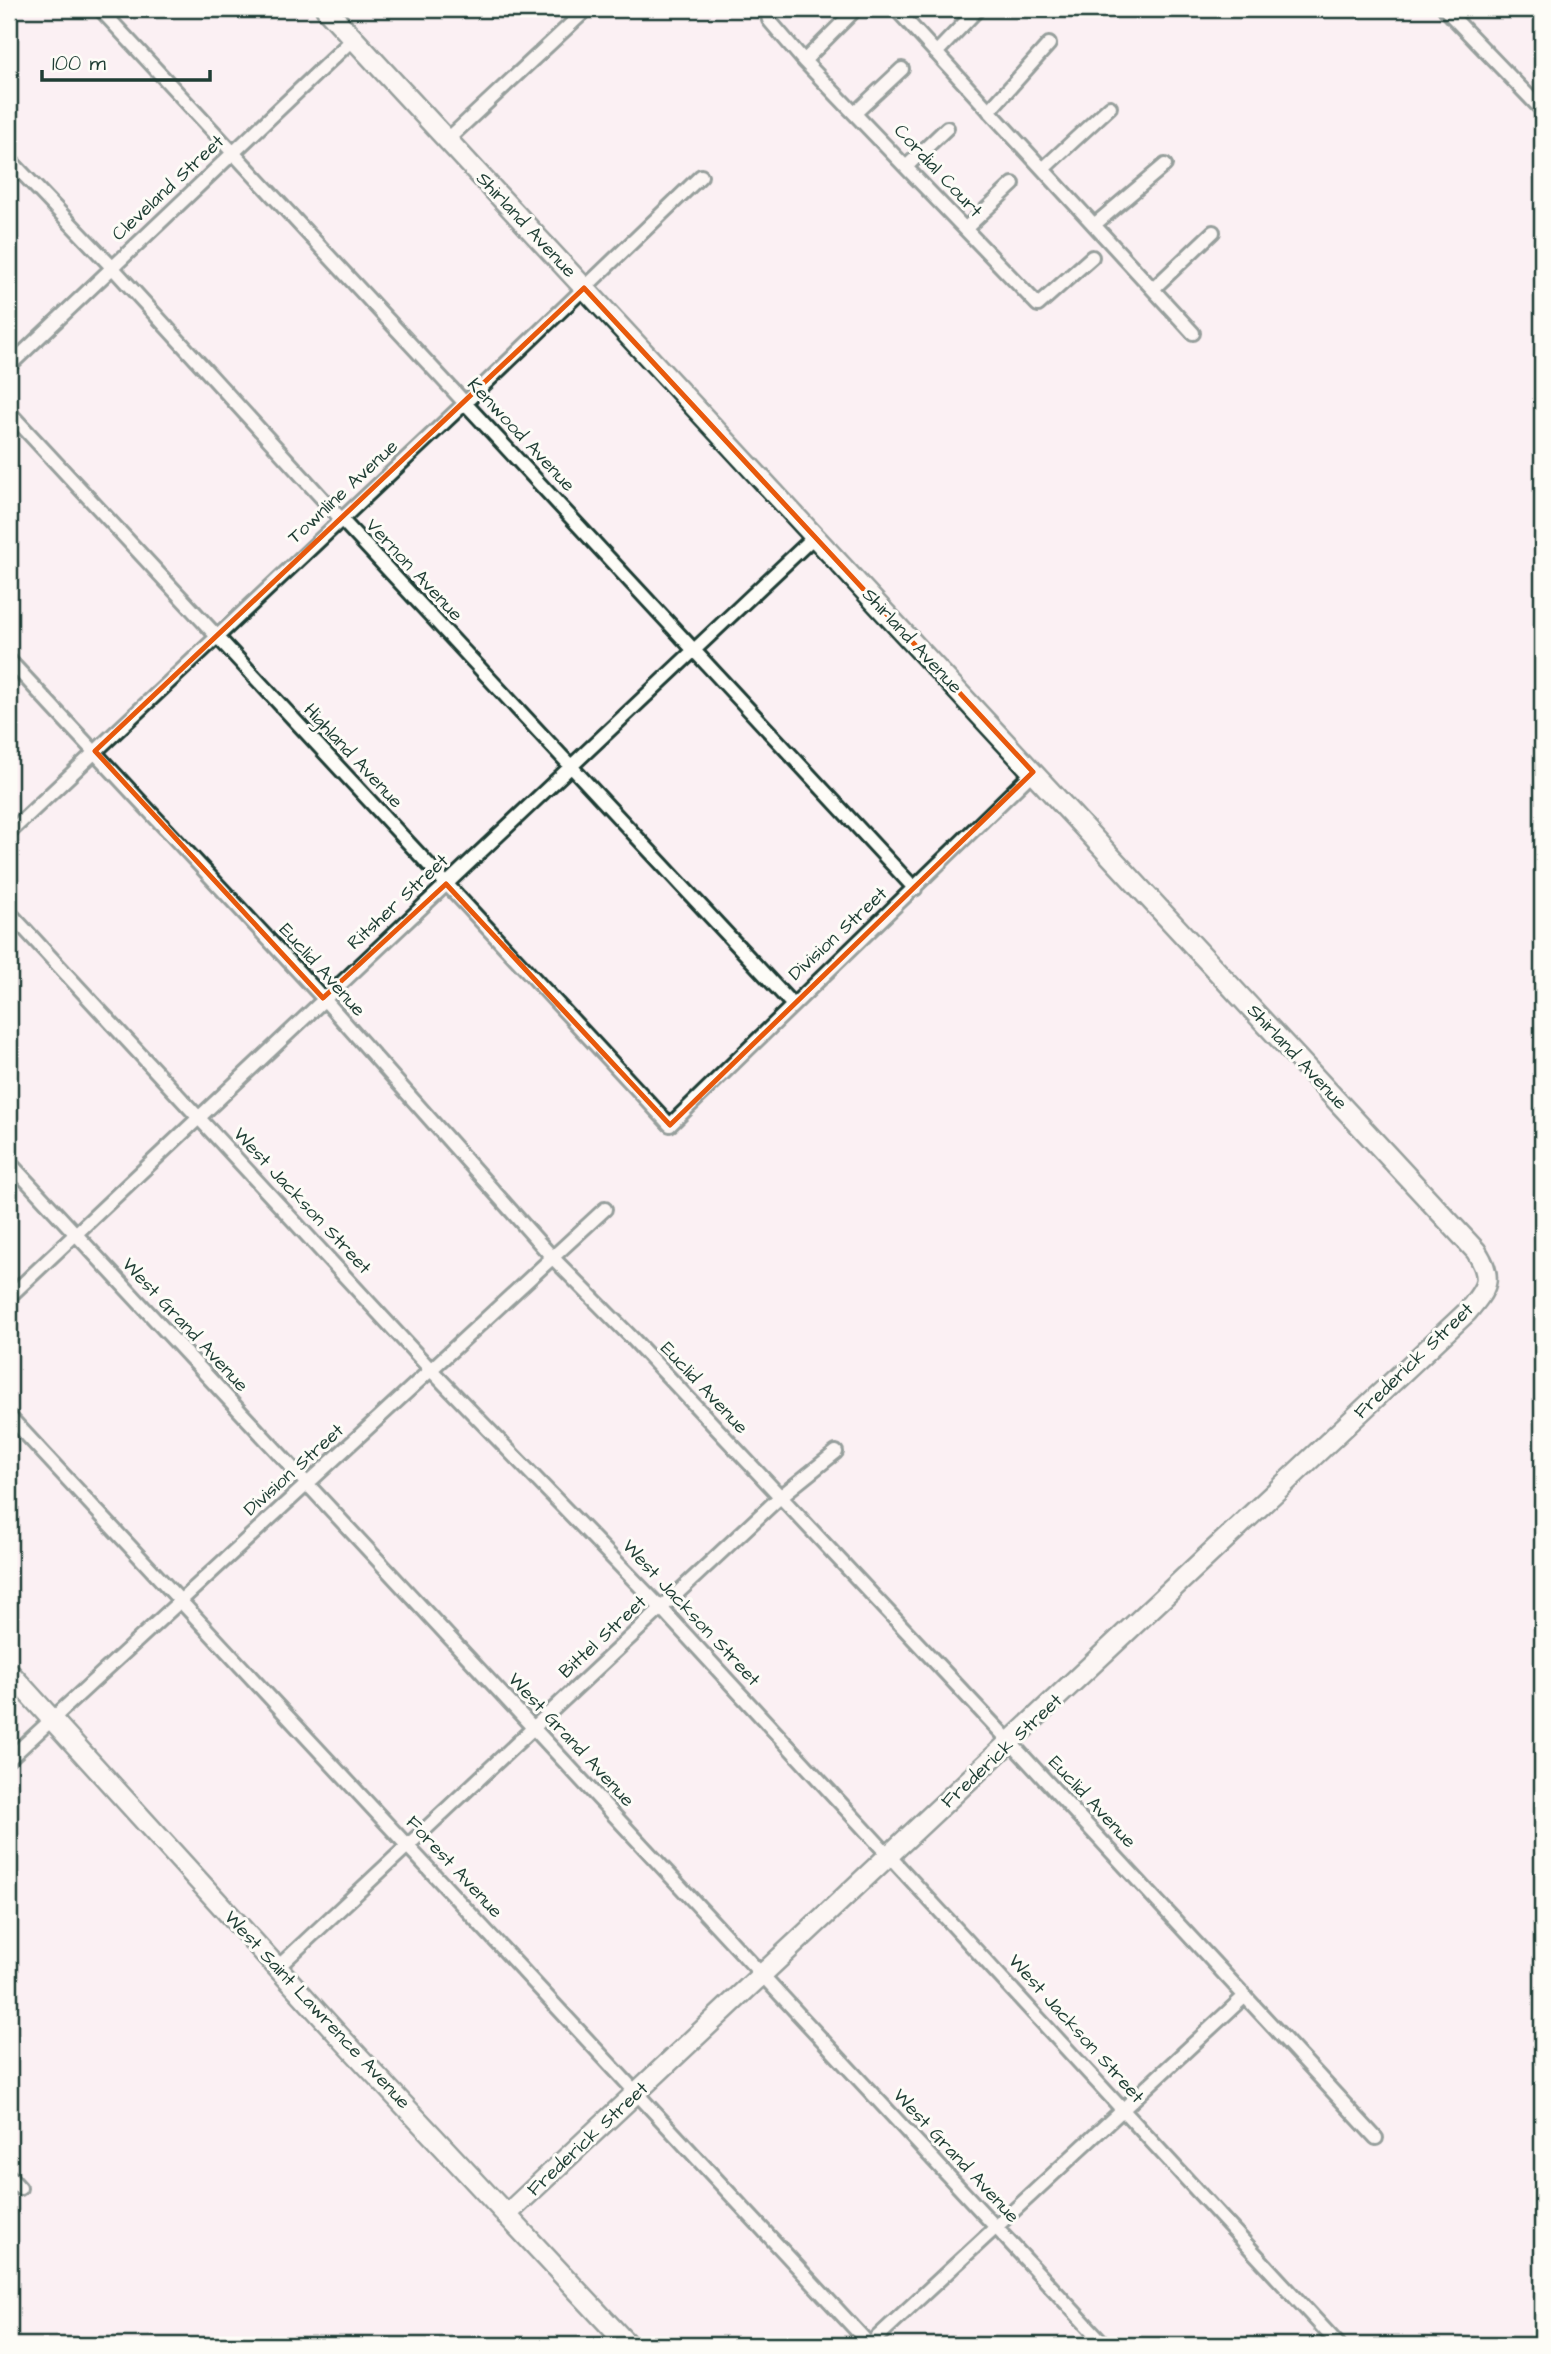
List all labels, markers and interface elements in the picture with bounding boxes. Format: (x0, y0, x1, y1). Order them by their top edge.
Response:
scale bar (42, 38, 210, 82)
text: 100 m (52, 49, 107, 78)
street label: Cordial Court (887, 118, 989, 224)
street label: Cleveland Street (106, 128, 230, 247)
street label: Shirland Avenue (470, 166, 582, 284)
street label: Kenwood Avenue (461, 372, 581, 498)
street label: Townline Avenue (282, 434, 404, 550)
street label: Vernon Avenue (359, 513, 469, 627)
street label: Shirland Avenue (856, 582, 968, 700)
street label: Highland Avenue (296, 697, 409, 815)
street label: Ritsher Street (341, 848, 455, 956)
street label: Division Street (782, 881, 894, 987)
street label: Euclid Avenue (273, 917, 371, 1023)
street label: Shirland Avenue (1241, 998, 1353, 1116)
street label: West Jackson Street (227, 1121, 378, 1281)
street label: West Grand Avenue (115, 1252, 255, 1398)
street label: Frederick Street (1348, 1296, 1480, 1425)
street label: Euclid Avenue (654, 1336, 754, 1440)
street label: Division Street (238, 1417, 350, 1522)
street label: West Jackson Street (616, 1533, 767, 1693)
street label: Bittel Street (553, 1589, 653, 1685)
street label: West Grand Avenue (501, 1667, 641, 1813)
street label: Frederick Street (935, 1687, 1069, 1814)
street label: Euclid Avenue (1042, 1750, 1142, 1854)
street label: Forest Avenue (399, 1810, 509, 1924)
street label: West Saint Lawrence Avenue (218, 1905, 416, 2115)
street label: West Jackson Street (1002, 1948, 1151, 2110)
street label: Frederick Street (521, 2075, 655, 2202)
street label: West Grand Avenue (886, 2083, 1026, 2229)

